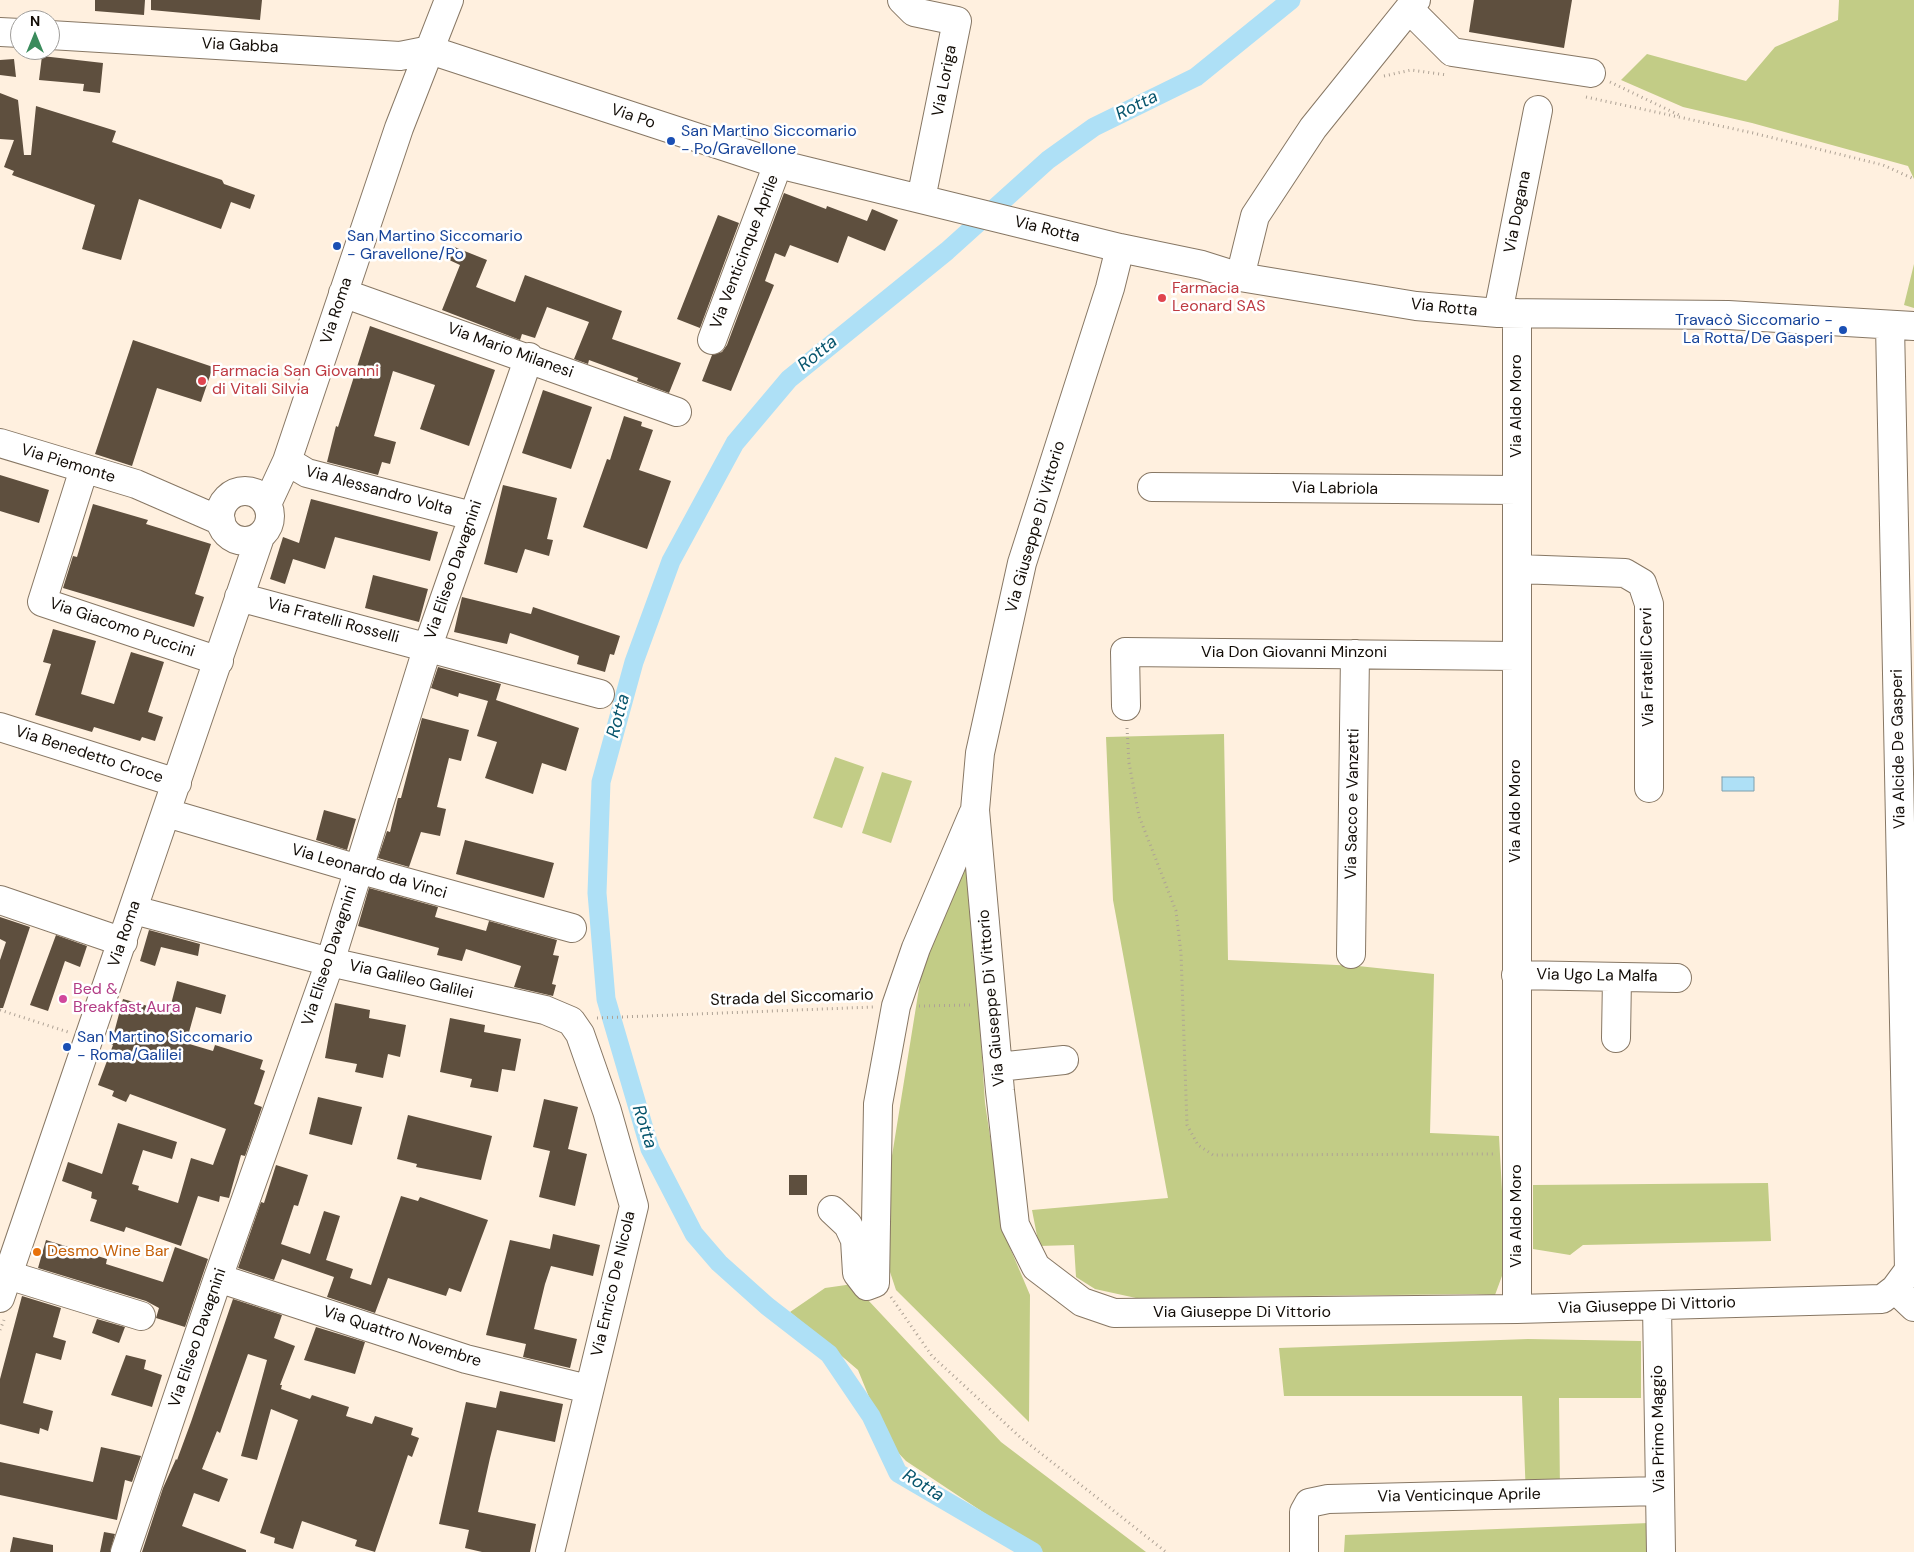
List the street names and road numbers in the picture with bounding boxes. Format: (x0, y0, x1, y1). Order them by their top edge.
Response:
street label: Via Gabba (201, 34, 279, 58)
street label: Via Loriga (929, 44, 961, 118)
street label: Via Po (608, 100, 658, 134)
street label: Via Dogana (1501, 169, 1535, 255)
street label: Via Venticinque Aprile (707, 172, 783, 332)
street label: Via Rotta (1012, 213, 1082, 247)
street label: Via Roma (317, 275, 357, 347)
street label: Via Rotta (1410, 295, 1478, 321)
street label: Via Mario Milanesi (444, 319, 576, 383)
street label: Via Aldo Moro (1507, 354, 1527, 458)
street label: Via Giuseppe Di Vittorio (1002, 439, 1070, 615)
street label: Via Piemonte (18, 441, 118, 487)
street label: Via Alessandro Volta (303, 462, 455, 520)
street label: Via Labriola (1292, 479, 1378, 499)
street label: Via Eliseo Davagnini (421, 498, 487, 642)
street label: Via Giacomo Puccini (47, 594, 197, 662)
street label: Via Fratelli Rosselli (265, 594, 401, 648)
street label: Via Fratelli Cervi (1637, 607, 1659, 727)
street label: Via Don Giovanni Minzoni (1201, 643, 1387, 663)
street label: Via Alcide De Gasperi (1888, 669, 1910, 829)
street label: Via Benedetto Croce (13, 722, 165, 788)
street label: Via Sacco e Vanzetti (1342, 728, 1364, 880)
street label: Via Aldo Moro (1506, 759, 1526, 863)
street label: Via Leonardo da Vinci (289, 841, 449, 903)
street label: Via Eliseo Davagnini (298, 884, 362, 1028)
street label: Via Roma (105, 898, 145, 970)
street label: Via Giuseppe Di Vittorio (975, 909, 1009, 1087)
street label: Via Galileo Galilei (347, 956, 475, 1004)
street label: Via Ugo La Malfa (1536, 965, 1658, 987)
street label: Strada del Siccomario (710, 986, 874, 1010)
street label: Via Aldo Moro (1507, 1164, 1527, 1268)
street label: Via Enrico De Nicola (588, 1209, 640, 1359)
street label: Via Eliseo Davagnini (165, 1266, 231, 1410)
street label: Via Giuseppe Di Vittorio (1558, 1293, 1736, 1319)
street label: Via Quattro Novembre (320, 1302, 484, 1372)
street label: Via Giuseppe Di Vittorio (1153, 1303, 1331, 1323)
street label: Via Primo Maggio (1648, 1365, 1670, 1493)
street label: Via Venticinque Aprile (1377, 1485, 1541, 1507)

